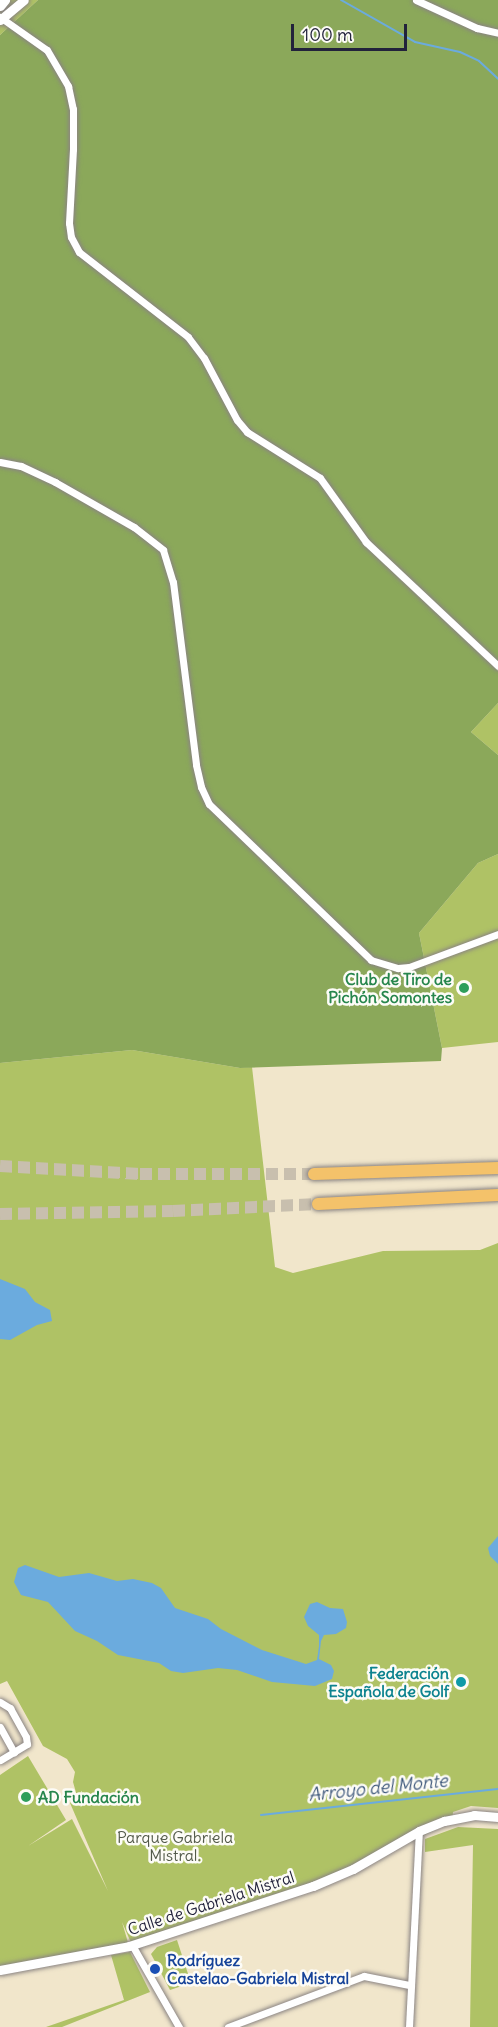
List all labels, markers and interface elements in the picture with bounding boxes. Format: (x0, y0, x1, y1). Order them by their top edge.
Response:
scale bar (294, 12, 410, 50)
text: 100 m (302, 23, 353, 46)
place label: Club de Tiro de Pichón Somontes (328, 969, 452, 1007)
marker: Club de Tiro de Pichón Somontes (457, 981, 471, 995)
place label: Federación Española de Golf (328, 1663, 449, 1701)
marker: Federación Española de Golf (454, 1675, 468, 1689)
water label: Arroyo del Monte (307, 1770, 449, 1806)
place label: AD Fundación (38, 1787, 139, 1807)
marker: AD Fundación (19, 1790, 33, 1804)
park label: Parque Gabriela Mistral. (117, 1827, 233, 1865)
street label: Calle de Gabriela Mistral (125, 1867, 297, 1939)
place label: Rodríguez Castelao-Gabriela Mistral (167, 1950, 349, 1988)
marker: Rodríguez Castelao-Gabriela Mistral (148, 1962, 162, 1976)

